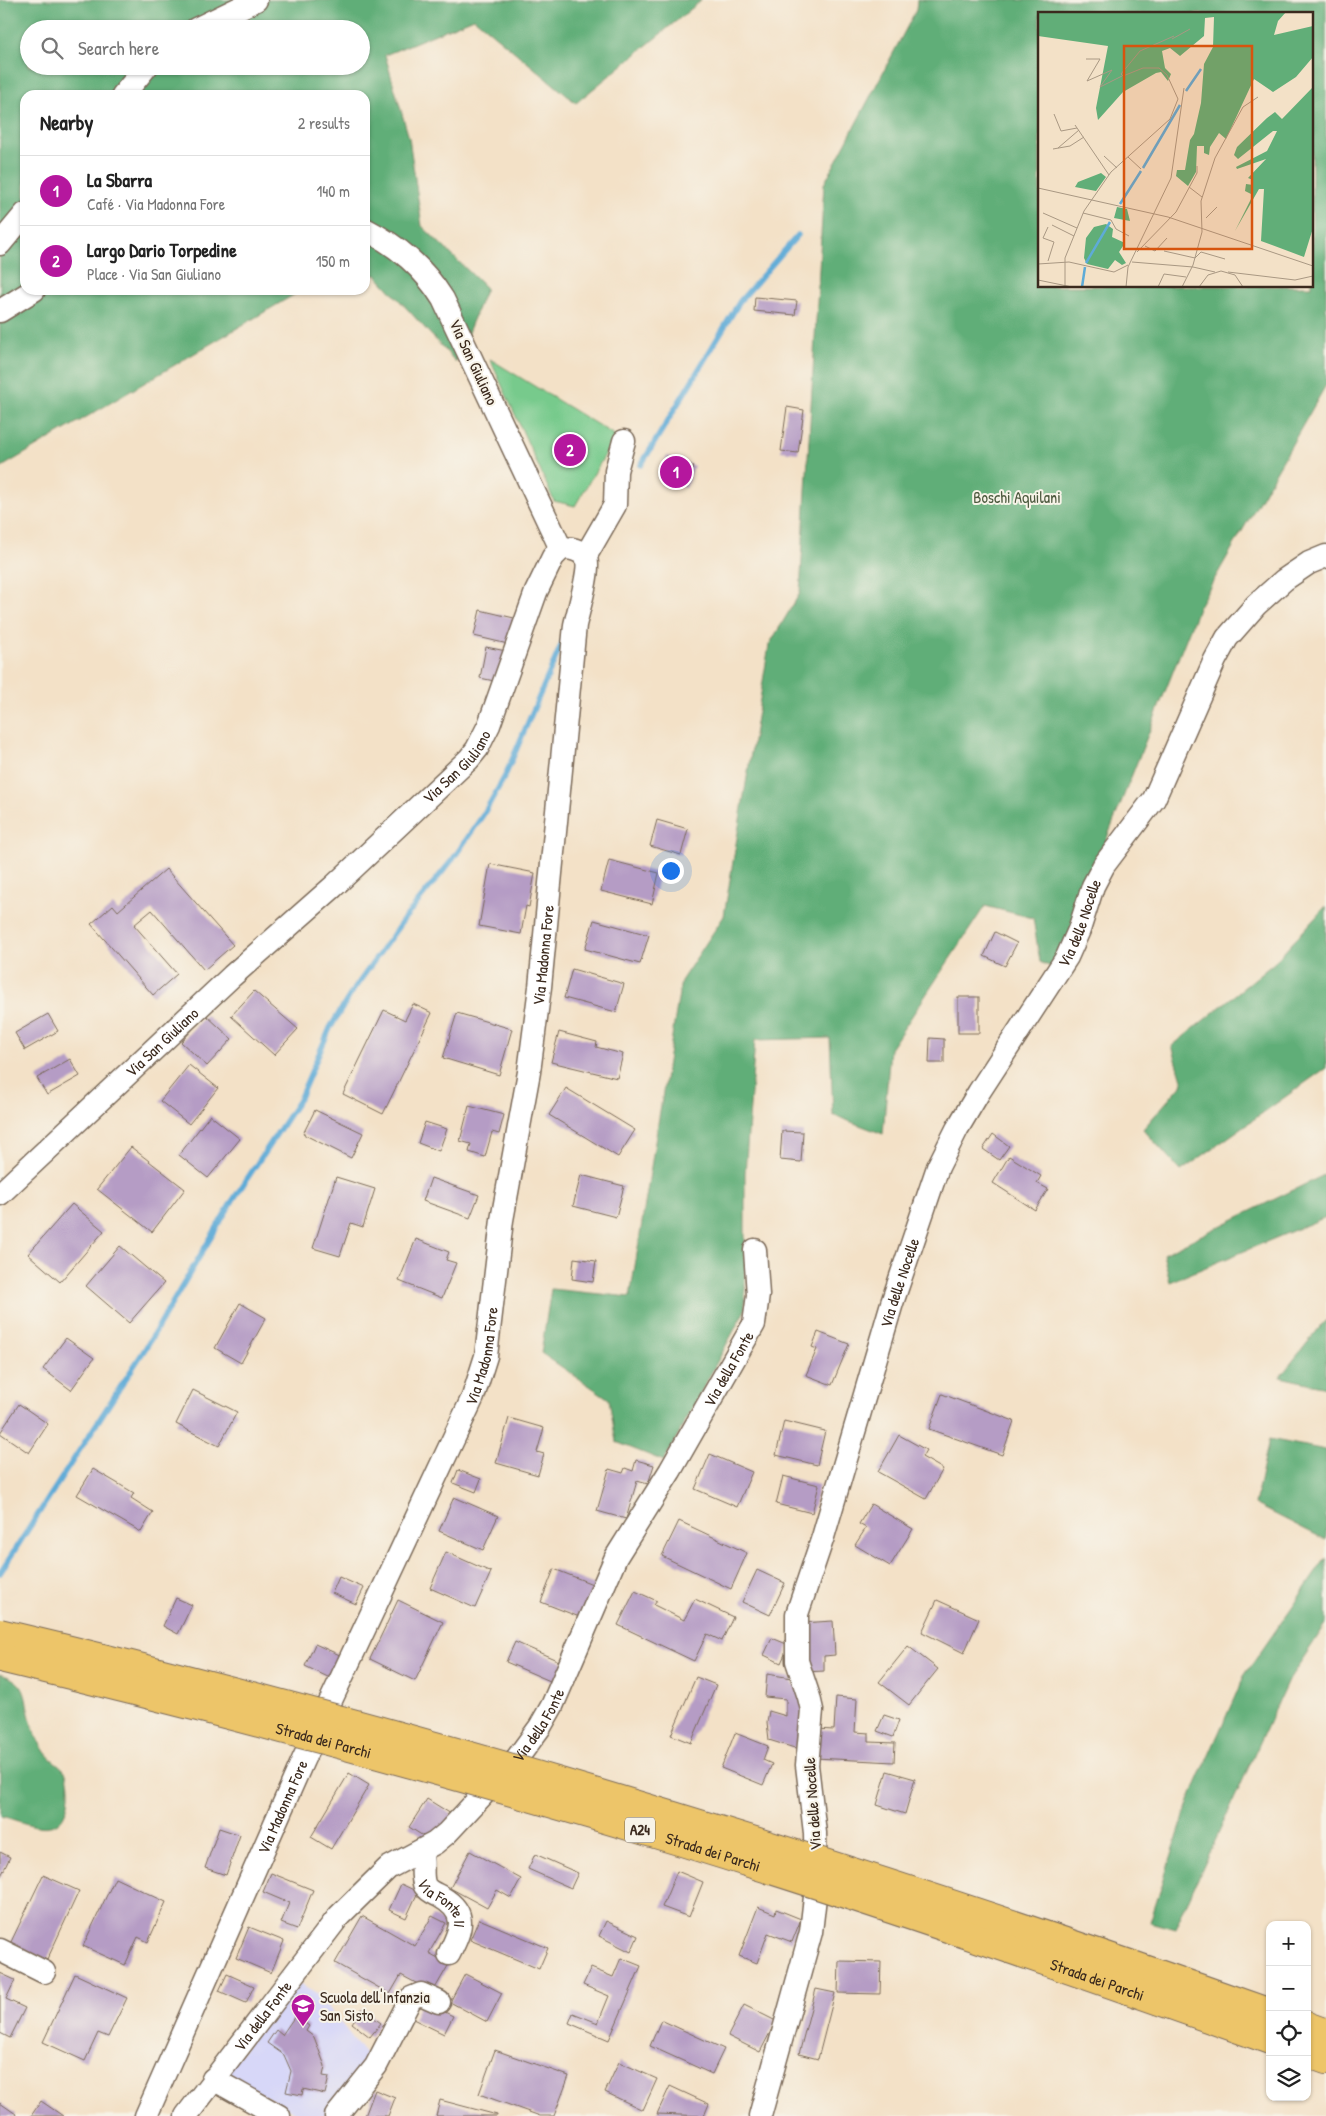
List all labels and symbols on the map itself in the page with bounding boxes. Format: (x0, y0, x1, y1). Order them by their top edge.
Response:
inset map (1038, 12, 1314, 288)
street label: Via San Giuliano (444, 315, 504, 409)
pin: 2 (554, 431, 586, 469)
pin: 1 (660, 453, 692, 491)
park label: Boschi Aquilani (973, 486, 1061, 508)
street label: Via San Giuliano (418, 726, 496, 808)
your location (658, 858, 684, 884)
street label: Via delle Nocelle (1052, 874, 1106, 972)
street label: Via Madonna Fore (527, 903, 559, 1007)
street label: Via San Giuliano (120, 1002, 203, 1082)
street label: Via delle Nocelle (874, 1234, 924, 1330)
street label: Via Madonna Fore (460, 1305, 503, 1409)
street label: Via della Fonte (698, 1327, 759, 1411)
street label: Via della Fonte (507, 1684, 570, 1767)
street label: Strada dei Parchi (274, 1717, 374, 1763)
street label: Via Madonna Fore (252, 1756, 313, 1857)
street label: Via delle Nocelle (798, 1756, 826, 1851)
road number: A24 (625, 1818, 655, 1842)
street label: Strada dei Parchi (663, 1827, 763, 1877)
street label: Via Fonte II (412, 1876, 471, 1929)
street label: Strada dei Parchi (1047, 1953, 1147, 2006)
street label: Via della Fonte (228, 1976, 297, 2056)
place label: Scuola dell'Infanzia San Sisto (320, 1986, 430, 2026)
school or university icon: Scuola dell'Infanzia San Sisto (290, 1993, 316, 2027)

